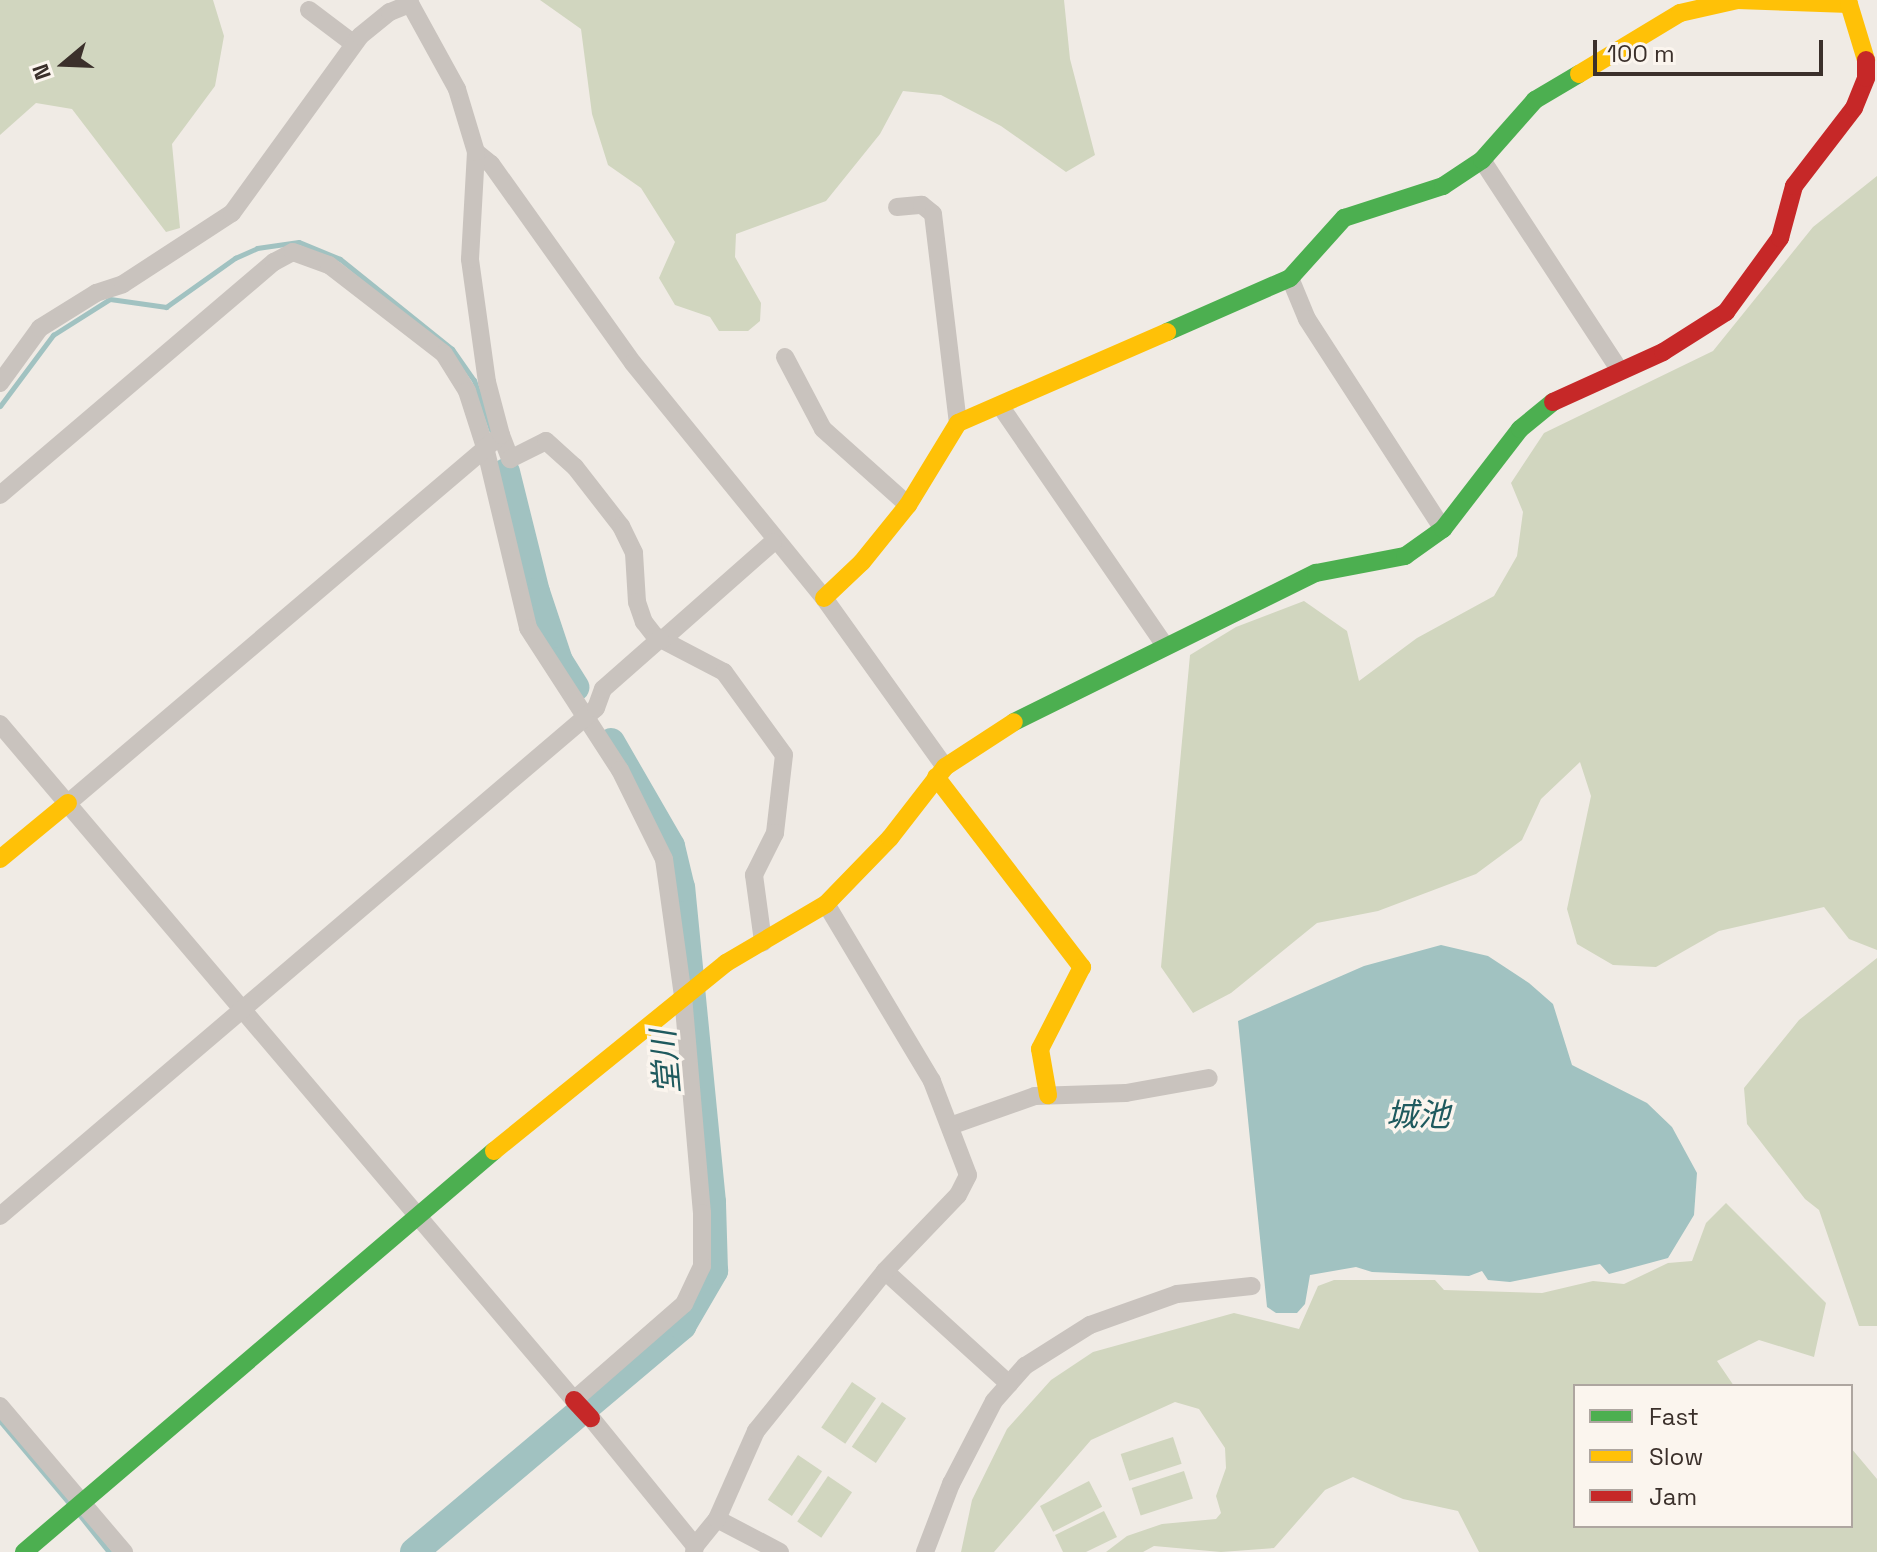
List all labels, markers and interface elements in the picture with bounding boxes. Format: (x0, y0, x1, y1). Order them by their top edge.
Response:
north arrow (24, 24, 104, 104)
scale bar (1597, 24, 1827, 74)
text: 100 m (1607, 38, 1675, 69)
text: N (26, 60, 57, 83)
water label: 堂川 (644, 1028, 688, 1096)
water label: 城池 (1386, 1096, 1450, 1134)
legend (1573, 1384, 1853, 1528)
text: Fast (1649, 1401, 1699, 1432)
text: Slow (1649, 1441, 1703, 1472)
text: Jam (1649, 1481, 1697, 1512)

